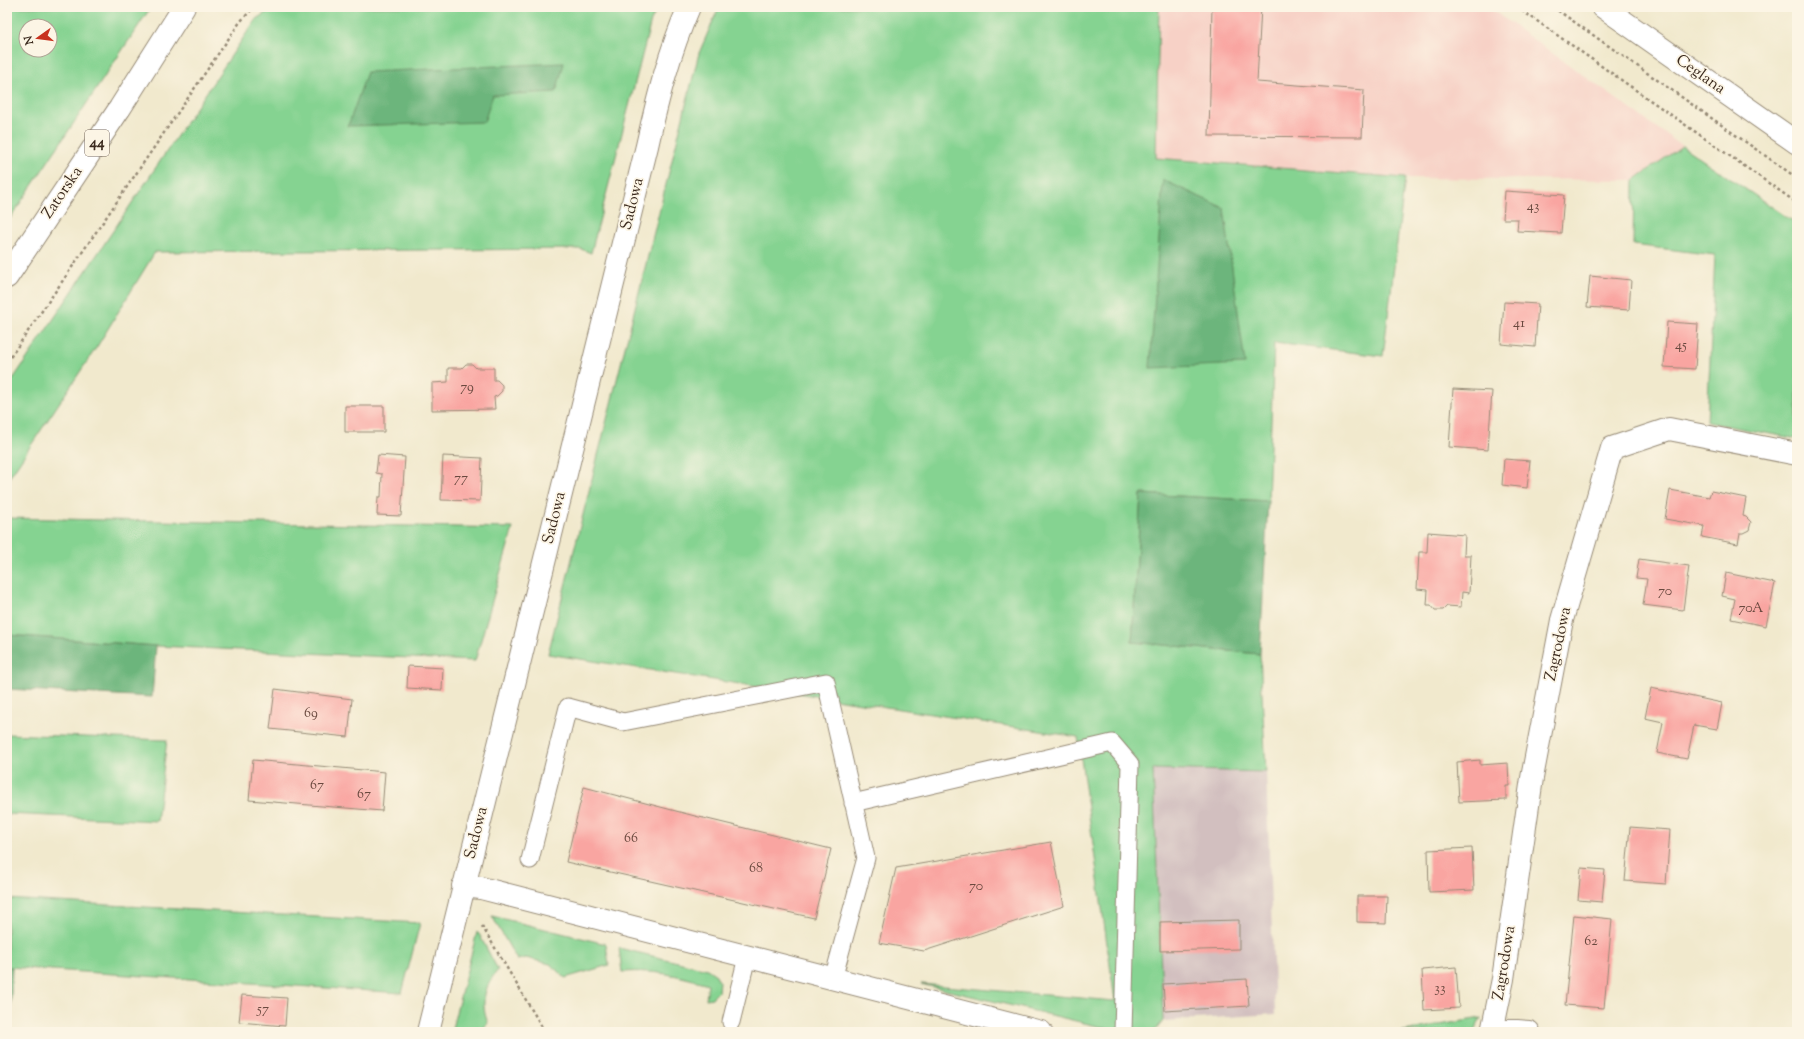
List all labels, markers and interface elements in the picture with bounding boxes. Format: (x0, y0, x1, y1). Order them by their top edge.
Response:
north arrow (18, 18, 58, 58)
text: N (20, 34, 38, 47)
street label: Ceglana (1670, 49, 1730, 101)
road number: 44 (85, 130, 109, 156)
street label: Zatorska (37, 162, 89, 224)
street label: Sadowa (615, 175, 651, 233)
house number: 43 (1527, 197, 1540, 217)
house number: 41 (1513, 314, 1525, 334)
house number: 45 (1675, 336, 1687, 356)
house number: 79 (460, 378, 474, 398)
house number: 77 (454, 469, 468, 489)
street label: Sadowa (537, 489, 573, 547)
house number: 70 (1658, 582, 1672, 602)
house number: 70A (1739, 599, 1764, 619)
street label: Zagrodowa (1540, 604, 1578, 683)
house number: 69 (304, 704, 318, 724)
house number: 67 (310, 776, 324, 796)
house number: 67 (357, 785, 371, 805)
street label: Sadowa (459, 804, 495, 862)
house number: 66 (624, 829, 638, 849)
house number: 68 (749, 859, 763, 879)
house number: 70 (969, 877, 983, 897)
street label: Zagrodowa (1488, 923, 1522, 1002)
house number: 62 (1584, 932, 1598, 952)
house number: 33 (1434, 979, 1446, 999)
house number: 57 (256, 1000, 269, 1020)

